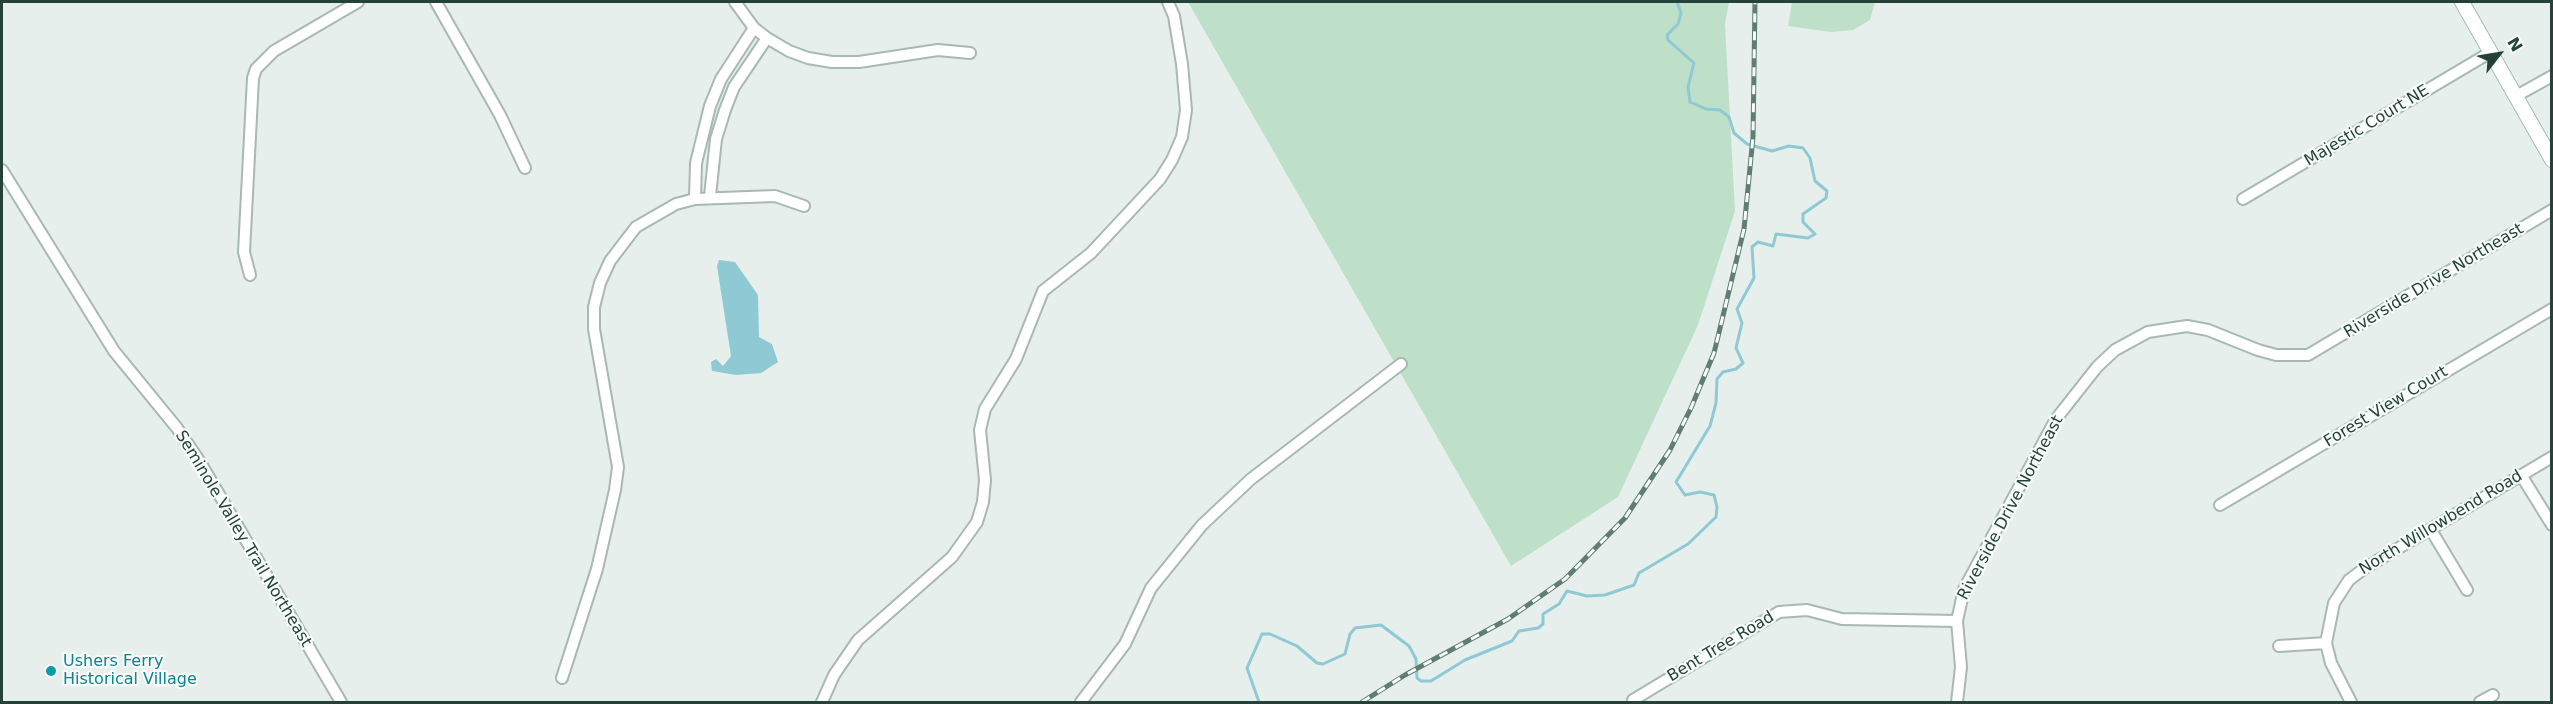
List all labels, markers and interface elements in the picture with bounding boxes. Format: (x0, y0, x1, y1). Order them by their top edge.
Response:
north arrow (2469, 24, 2529, 84)
text: N (2503, 34, 2526, 55)
street label: Majestic Court NE (2301, 81, 2433, 171)
street label: Riverside Drive Northeast (2341, 220, 2527, 342)
street label: Forest View Court (2321, 362, 2451, 452)
street label: Riverside Drive Northeast (1954, 413, 2068, 603)
street label: Seminole Valley Trail Northeast (171, 427, 315, 651)
street label: North Willowbend Road (2356, 467, 2526, 579)
street label: Bent Tree Road (1664, 608, 1778, 686)
place label: Ushers Ferry Historical Village (63, 652, 197, 690)
marker: Ushers Ferry Historical Village (44, 664, 58, 678)

